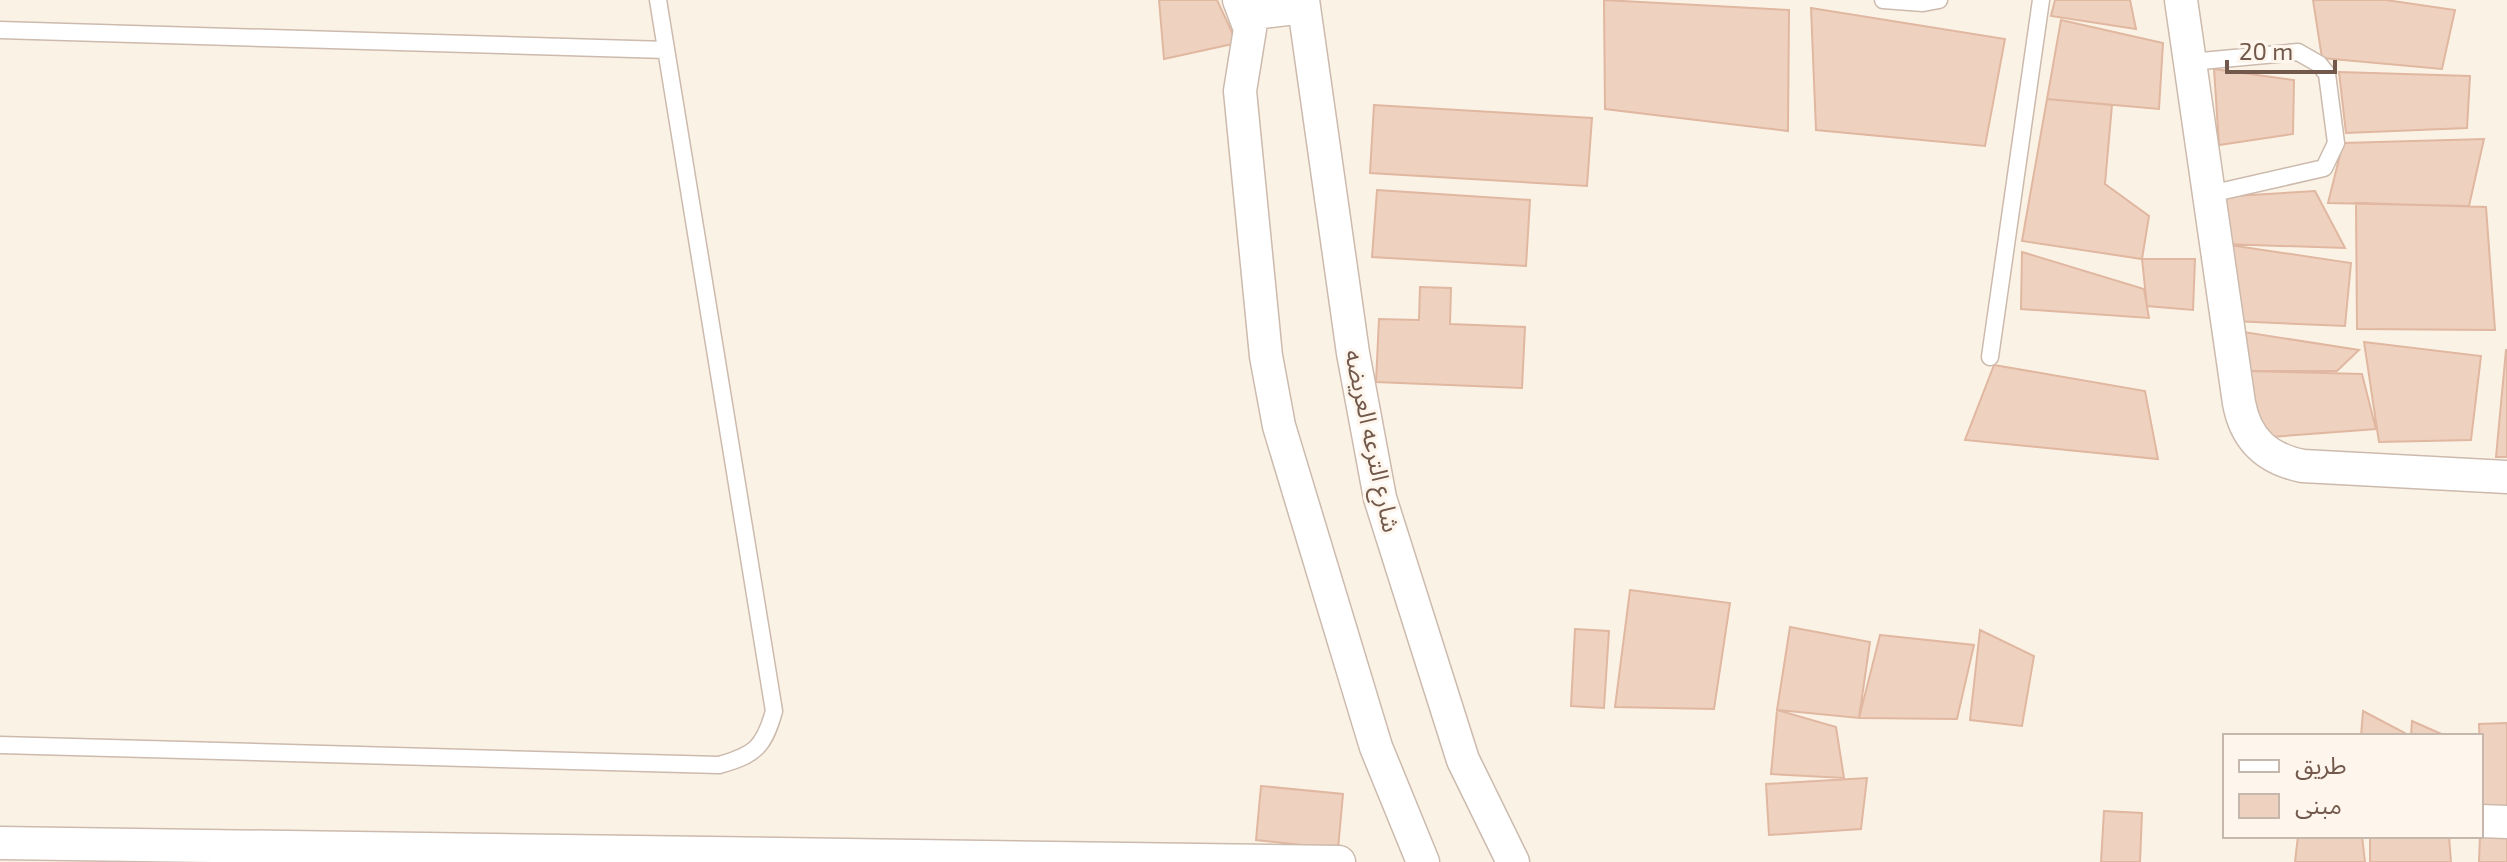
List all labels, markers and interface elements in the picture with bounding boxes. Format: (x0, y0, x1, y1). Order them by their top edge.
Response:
scale bar (2227, 24, 2335, 74)
text: 20 m (2239, 36, 2293, 65)
street label: شارع الترعه العريضه (1336, 347, 1407, 535)
legend (2223, 734, 2483, 838)
text: طريق (2295, 750, 2347, 781)
text: مبنى (2295, 790, 2342, 819)

